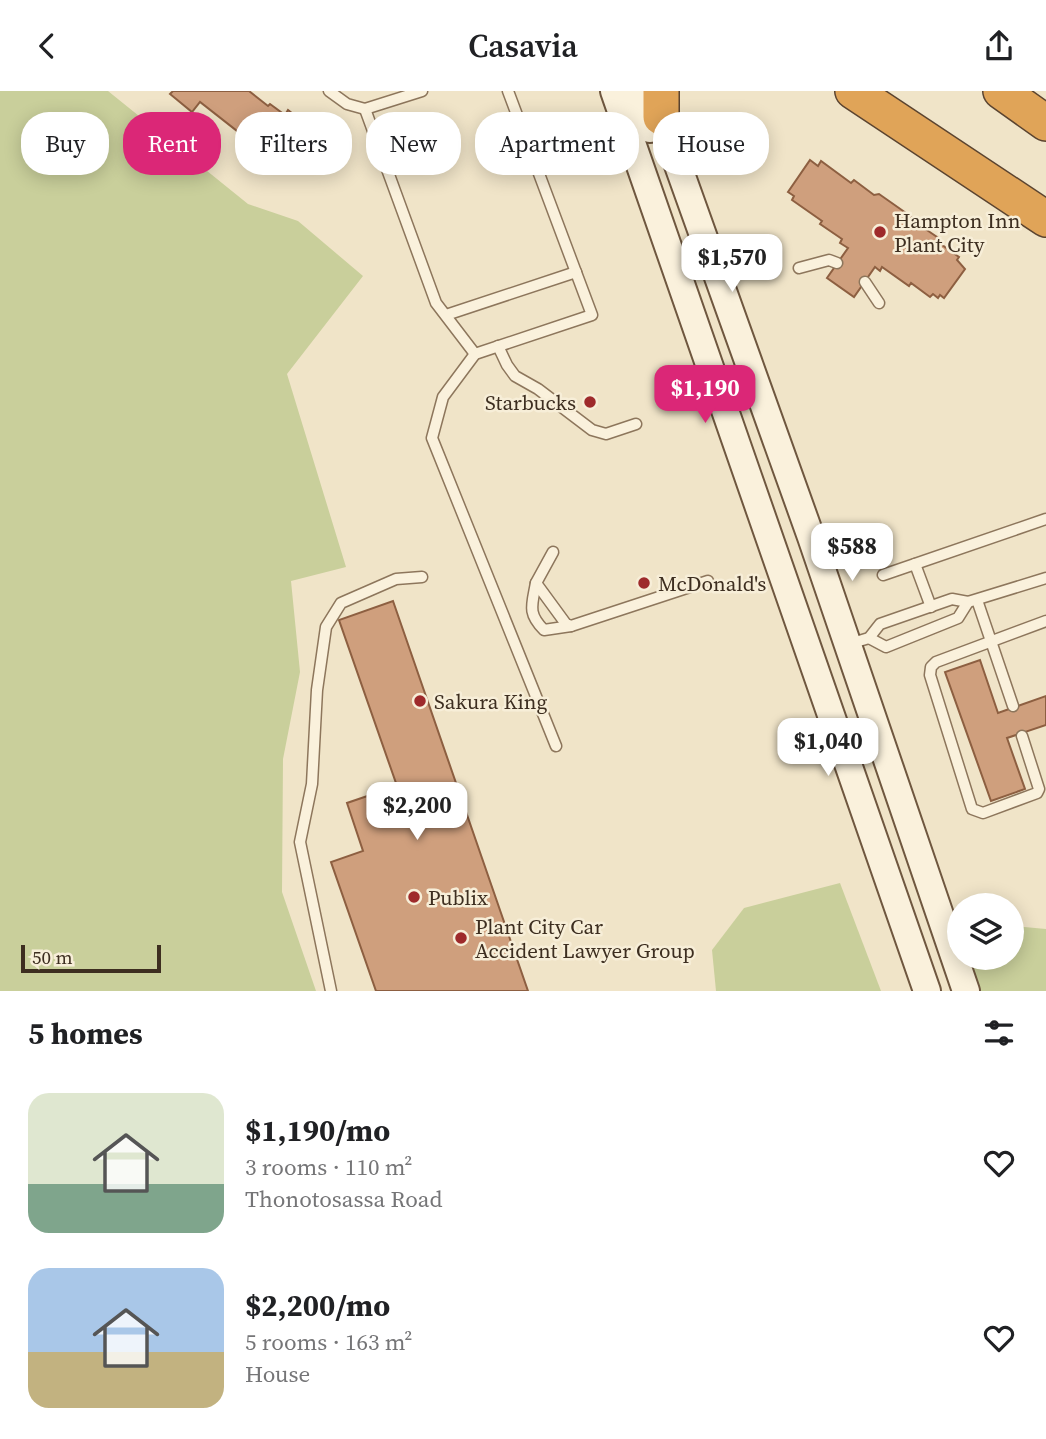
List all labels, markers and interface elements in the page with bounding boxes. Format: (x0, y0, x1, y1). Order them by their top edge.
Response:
text: Casavia (468, 24, 578, 68)
icon: back (28, 27, 66, 65)
icon: share (980, 27, 1018, 65)
chip: Buy (21, 112, 109, 175)
chip: Rent (123, 112, 221, 175)
chip: Filters (235, 112, 352, 175)
chip: New (366, 112, 461, 175)
chip: Apartment (475, 112, 639, 175)
chip: House (653, 112, 769, 175)
place label: Hampton Inn Plant City (894, 206, 1021, 259)
marker: Hampton Inn Plant City (872, 224, 888, 240)
pin: $1,570 (675, 235, 789, 294)
text: $1,570 (697, 241, 767, 273)
pin: $1,190 (648, 365, 762, 425)
text: $1,190 (670, 372, 740, 404)
place label: Starbucks (485, 388, 576, 417)
marker: Starbucks (582, 394, 598, 410)
pin: $588 (811, 524, 893, 583)
text: $588 (827, 530, 877, 562)
place label: McDonald's (658, 569, 766, 598)
marker: McDonald's (636, 575, 652, 591)
place label: Sakura King (434, 687, 547, 716)
marker: Sakura King (412, 693, 428, 709)
pin: $1,040 (771, 719, 885, 778)
text: $1,040 (793, 725, 863, 757)
pin: $2,200 (360, 783, 474, 842)
text: $2,200 (382, 789, 452, 821)
place label: Publix (428, 883, 488, 912)
marker: Publix (406, 889, 422, 905)
map controls (947, 893, 1024, 970)
button: layers (947, 893, 1024, 970)
place label: Plant City Car Accident Lawyer Group (475, 912, 695, 965)
marker: Plant City Car Accident Lawyer Group (453, 930, 469, 946)
scale bar (21, 942, 161, 974)
text: 50 m (32, 944, 73, 970)
text: 5 homes (28, 1013, 143, 1054)
icon: filters (980, 1014, 1018, 1052)
text: $1,190/mo (245, 1110, 390, 1151)
icon: home (84, 1121, 168, 1205)
icon: heart (980, 1144, 1018, 1182)
text: 3 rooms · 110 m² (245, 1151, 412, 1183)
text: Thonotosassa Road (245, 1183, 443, 1215)
text: $2,200/mo (245, 1285, 390, 1326)
icon: home (84, 1296, 168, 1380)
icon: heart (980, 1319, 1018, 1357)
text: 5 rooms · 163 m² (245, 1326, 412, 1358)
text: House (245, 1358, 310, 1390)

